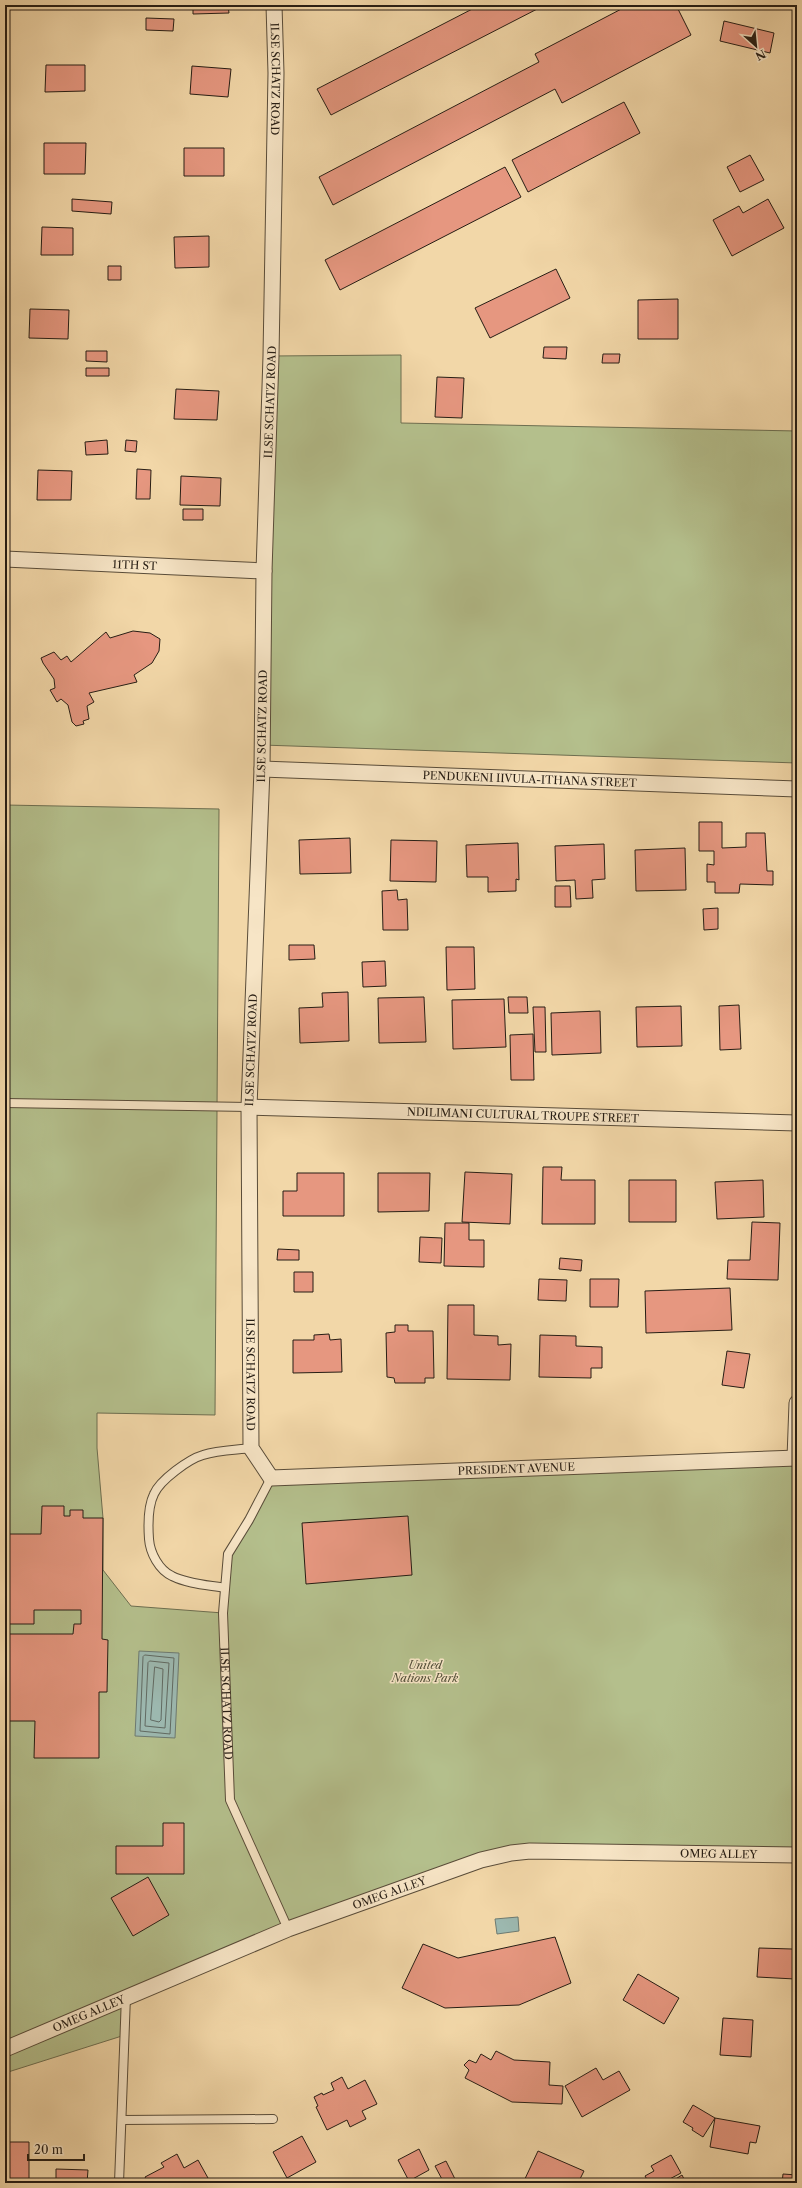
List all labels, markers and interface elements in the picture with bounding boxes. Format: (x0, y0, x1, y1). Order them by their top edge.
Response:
street label: ILSE SCHATZ ROAD (268, 22, 283, 136)
north arrow (736, 26, 776, 66)
text: N (753, 47, 768, 64)
street label: ILSE SCHATZ ROAD (261, 345, 279, 459)
street label: 11TH ST (112, 557, 158, 573)
street label: ILSE SCHATZ ROAD (254, 669, 270, 782)
street label: PENDUKENI IIVULA-ITHANA STREET (422, 768, 638, 790)
street label: ILSE SCHATZ ROAD (242, 993, 260, 1107)
street label: NDILIMANI CULTURAL TROUPE STREET (407, 1105, 640, 1125)
street label: ILSE SCHATZ ROAD (243, 1318, 258, 1431)
street label: PRESIDENT AVENUE (457, 1459, 576, 1478)
street label: ILSE SCHATZ ROAD (217, 1647, 235, 1760)
park label: United Nations Park (391, 1658, 458, 1685)
street label: OMEG ALLEY (680, 1846, 758, 1861)
street label: OMEG ALLEY (351, 1873, 428, 1912)
street label: OMEG ALLEY (51, 1992, 127, 2035)
scale bar (28, 2136, 84, 2162)
text: 20 m (34, 2142, 63, 2157)

